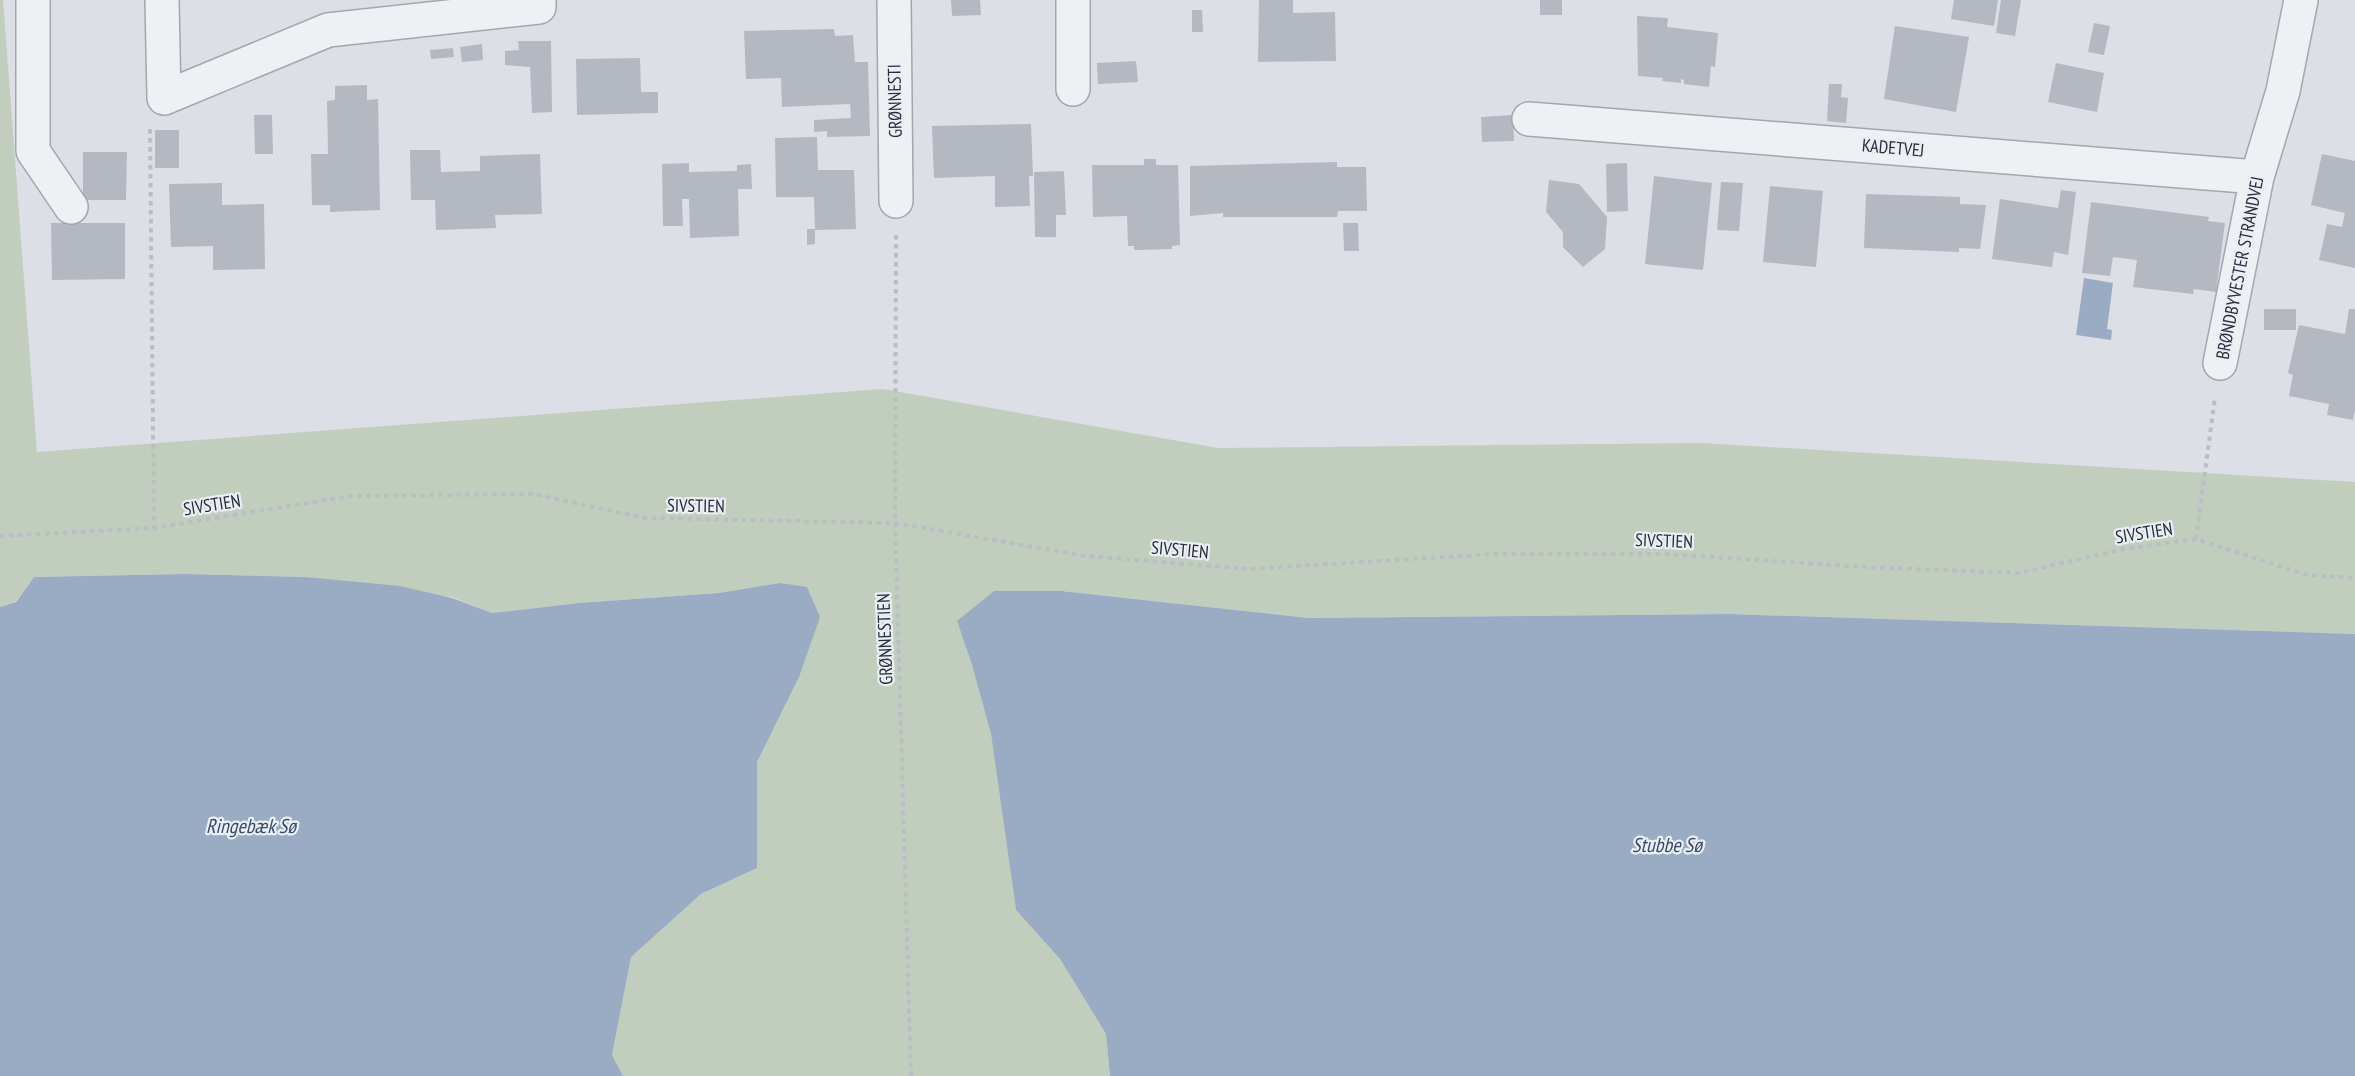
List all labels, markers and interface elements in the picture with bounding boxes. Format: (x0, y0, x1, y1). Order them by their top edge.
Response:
street label: GRØNNESTI (882, 64, 907, 138)
street label: KADETVEJ (1861, 133, 1925, 162)
street label: BRØNDBYVESTER STRANDVEJ (2211, 175, 2269, 361)
street label: SIVSTIEN (182, 489, 242, 520)
street label: SIVSTIEN (667, 493, 725, 518)
street label: SIVSTIEN (2114, 517, 2174, 548)
street label: SIVSTIEN (1635, 528, 1693, 553)
street label: SIVSTIEN (1150, 536, 1210, 563)
street label: GRØNNESTIEN (871, 593, 898, 685)
water label: Ringebæk Sø (206, 813, 298, 839)
water label: Stubbe Sø (1632, 832, 1704, 858)

